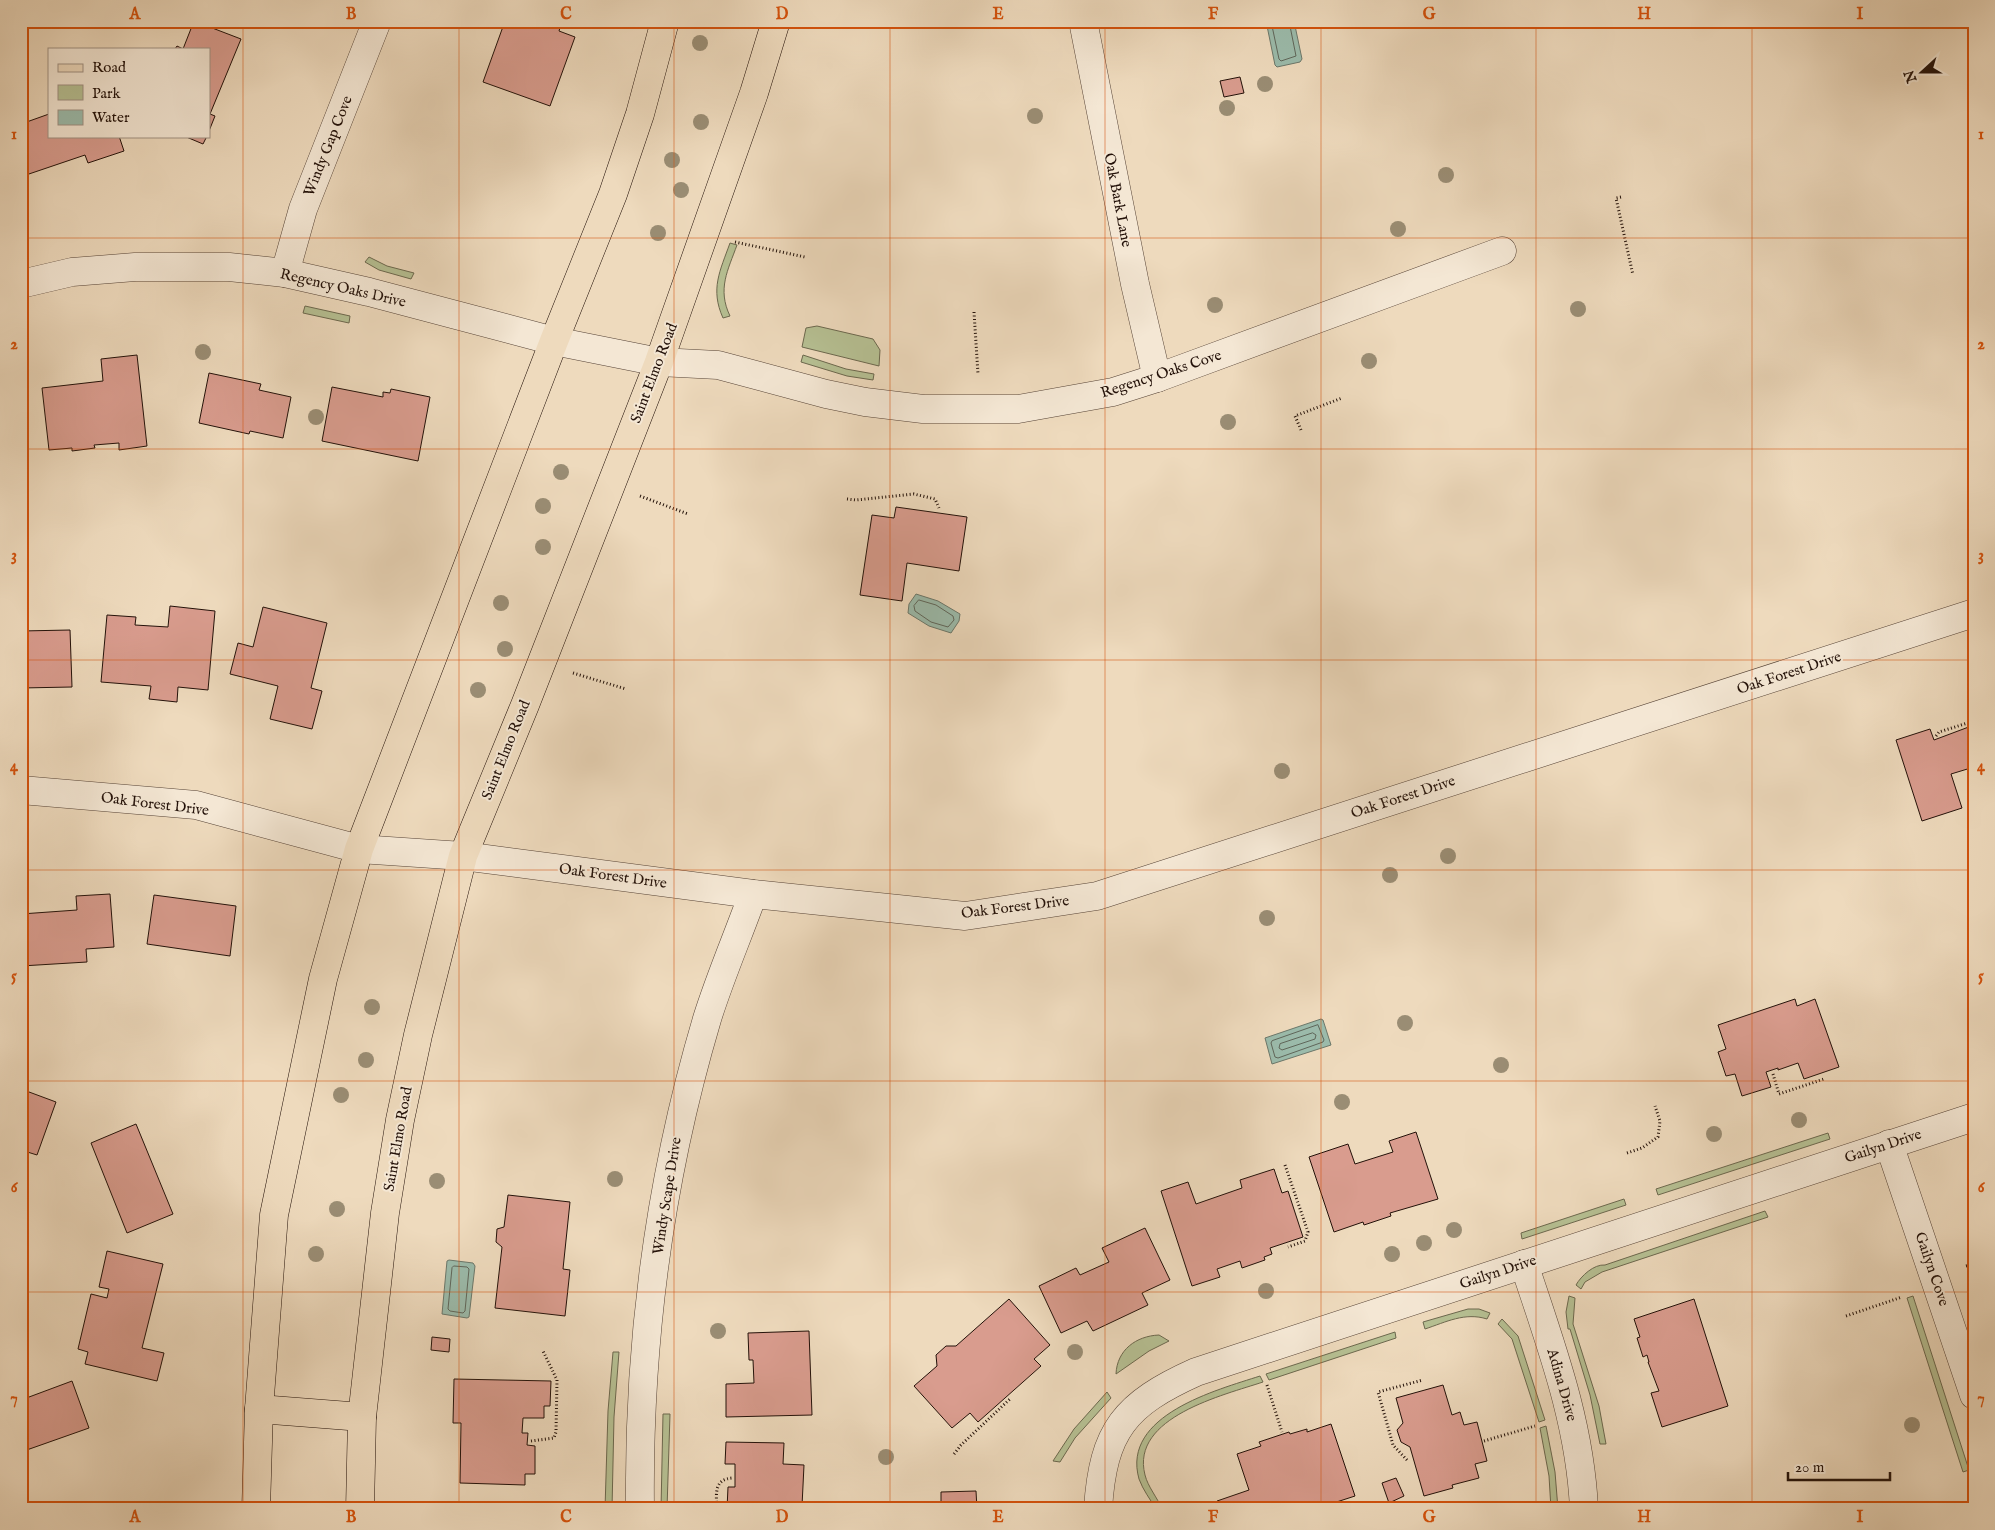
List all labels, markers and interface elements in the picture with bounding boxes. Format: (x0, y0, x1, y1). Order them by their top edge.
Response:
text: A (129, 5, 142, 25)
text: B (346, 5, 357, 25)
text: C (560, 5, 572, 25)
text: D (776, 5, 789, 25)
text: E (992, 5, 1004, 25)
text: F (1208, 5, 1219, 25)
text: G (1423, 5, 1436, 25)
text: H (1637, 5, 1651, 25)
text: I (1857, 5, 1864, 25)
legend (48, 48, 210, 138)
north arrow (1898, 48, 1948, 98)
text: Road (92, 58, 127, 77)
text: N (1900, 67, 1922, 86)
text: Park (92, 84, 122, 103)
street label: Windy Gap Cove (299, 93, 357, 199)
text: Water (92, 108, 130, 127)
text: 1 (11, 125, 17, 145)
text: 1 (1978, 125, 1984, 145)
street label: Oak Bark Lane (1100, 151, 1136, 249)
street label: Regency Oaks Drive (278, 264, 408, 312)
street label: Saint Elmo Road (626, 319, 682, 426)
text: 2 (10, 335, 18, 355)
text: 2 (1977, 335, 1985, 355)
street label: Regency Oaks Cove (1098, 345, 1224, 402)
text: 3 (11, 546, 17, 566)
text: 3 (1978, 546, 1984, 566)
street label: Oak Forest Drive (1734, 647, 1844, 699)
street label: Saint Elmo Road (477, 696, 535, 803)
text: 4 (10, 757, 19, 777)
text: 4 (1977, 757, 1986, 777)
street label: Oak Forest Drive (1348, 771, 1458, 823)
street label: Oak Forest Drive (100, 788, 210, 820)
street label: Oak Forest Drive (558, 859, 668, 893)
street label: Oak Forest Drive (960, 891, 1070, 923)
text: 5 (11, 967, 17, 987)
text: 5 (1978, 967, 1984, 987)
street label: Saint Elmo Road (379, 1084, 417, 1193)
street label: Gailyn Drive (1842, 1125, 1924, 1167)
street label: Windy Scape Drive (648, 1136, 686, 1256)
text: 6 (11, 1178, 19, 1198)
text: 6 (1978, 1178, 1986, 1198)
street label: Gailyn Cove (1910, 1229, 1954, 1309)
street label: Gailyn Drive (1457, 1251, 1539, 1293)
street label: Adina Drive (1542, 1345, 1581, 1424)
text: 7 (10, 1389, 18, 1409)
text: 7 (1977, 1389, 1985, 1409)
scale bar (1788, 1450, 1890, 1482)
text: 20 m (1795, 1458, 1825, 1477)
text: A (129, 1508, 142, 1528)
text: B (346, 1508, 357, 1528)
text: C (560, 1508, 572, 1528)
text: D (776, 1508, 789, 1528)
text: E (992, 1508, 1004, 1528)
text: F (1208, 1508, 1219, 1528)
text: G (1423, 1508, 1436, 1528)
text: H (1637, 1508, 1651, 1528)
text: I (1857, 1508, 1864, 1528)

